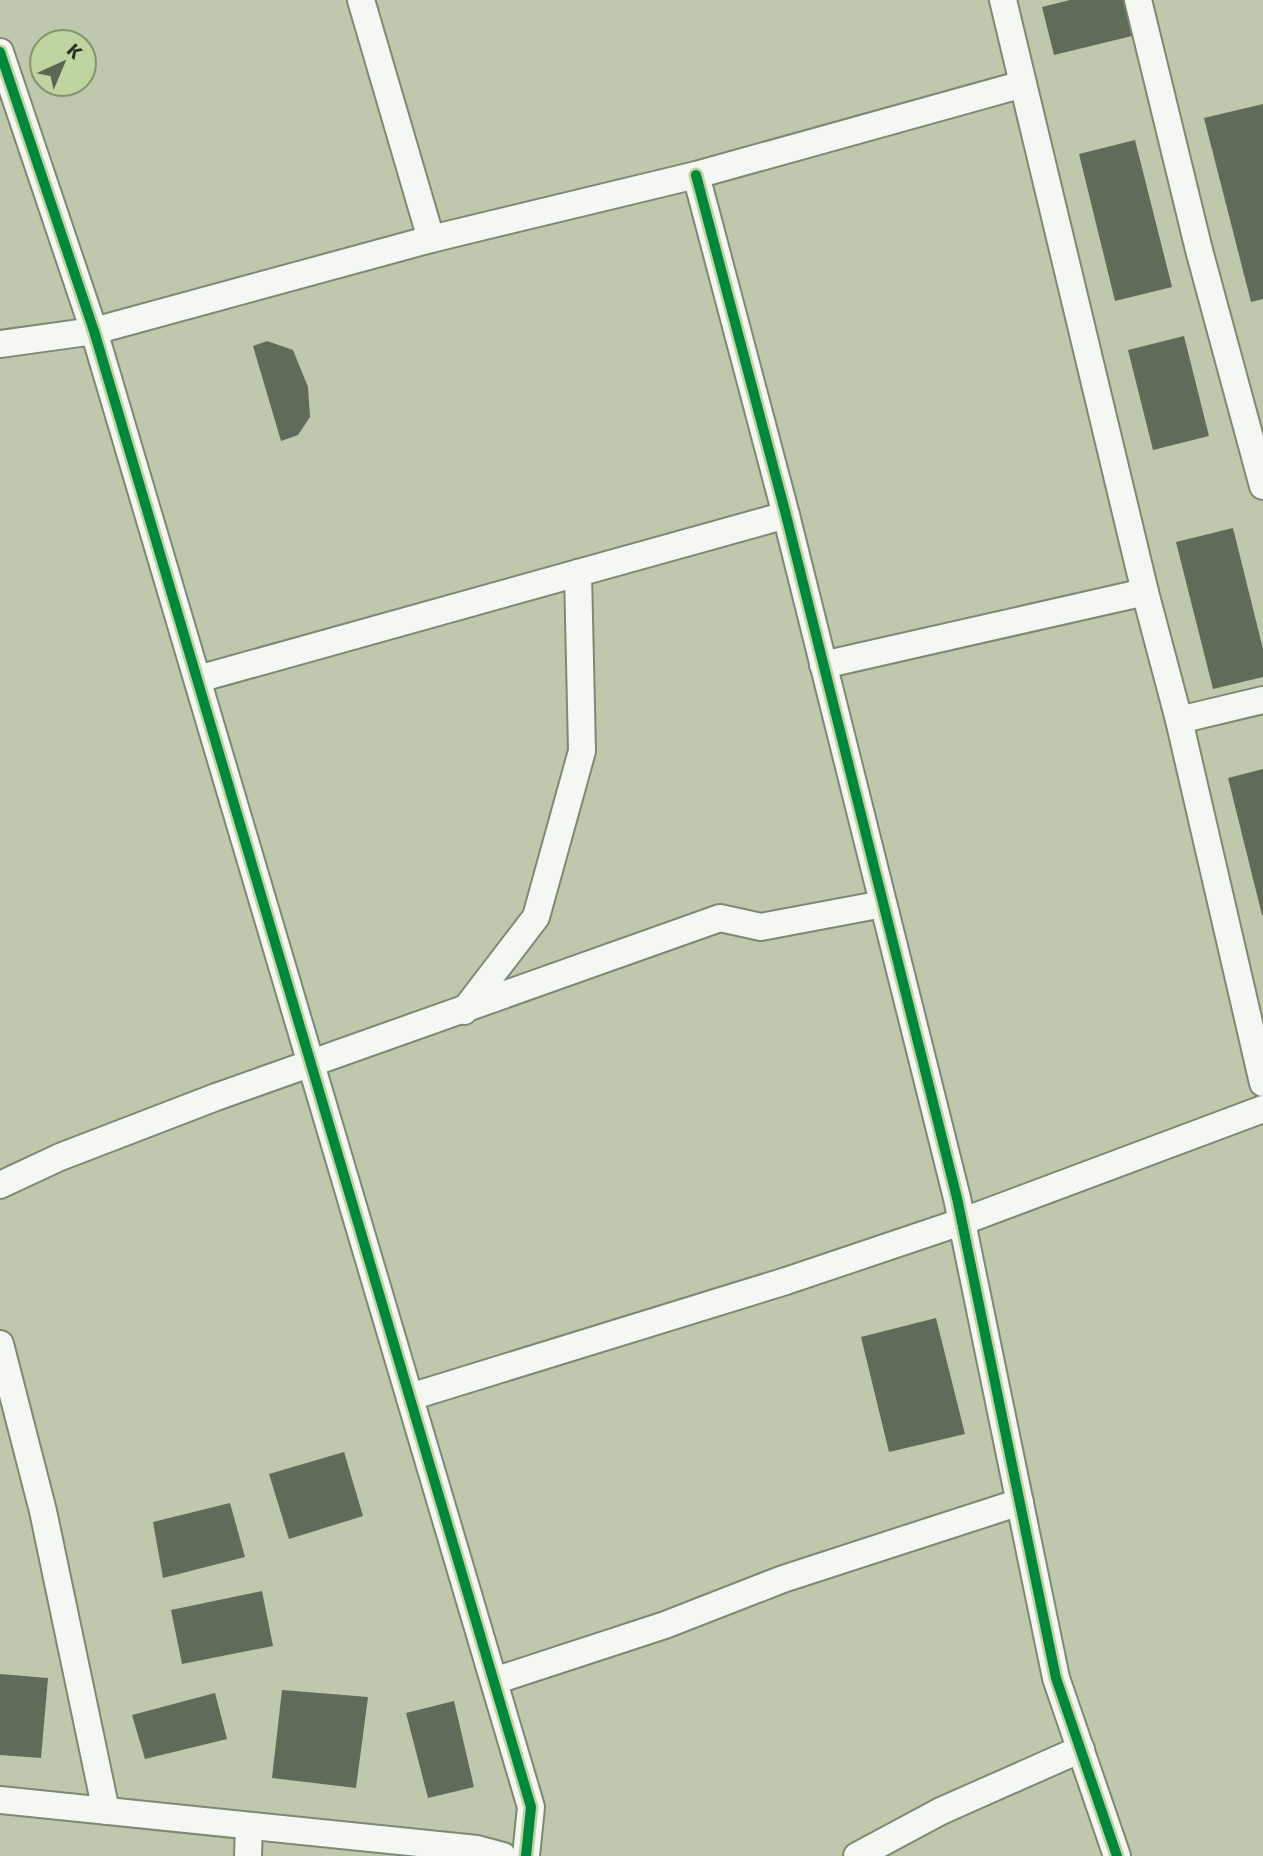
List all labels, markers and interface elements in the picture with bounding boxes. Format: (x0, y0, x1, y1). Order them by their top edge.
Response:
north arrow (28, 28, 98, 98)
text: K (62, 39, 87, 64)

